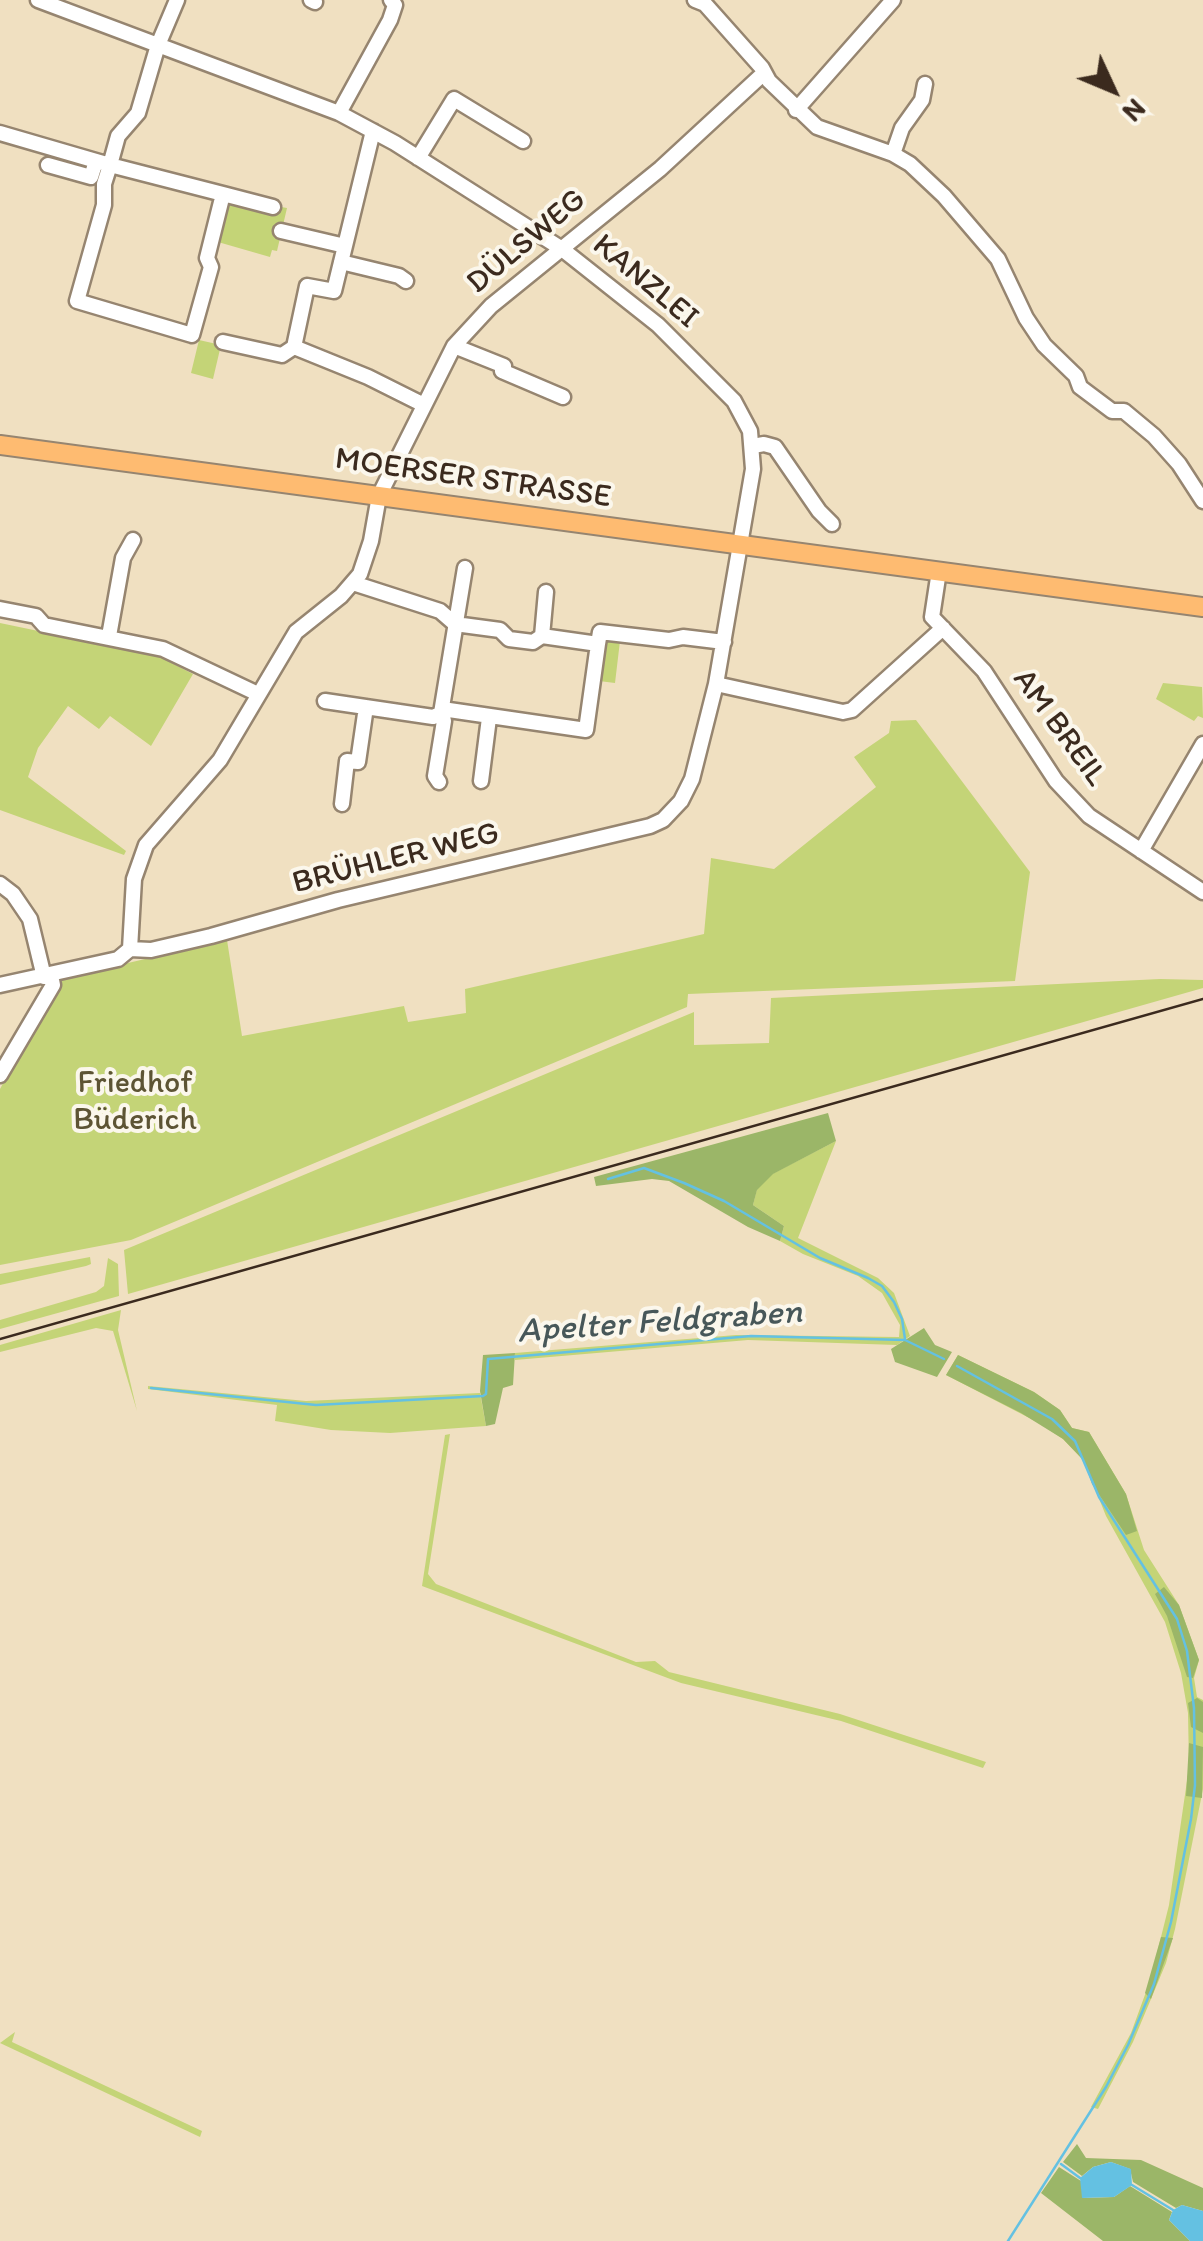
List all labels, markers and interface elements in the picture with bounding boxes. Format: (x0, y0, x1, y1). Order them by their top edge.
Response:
north arrow (1063, 40, 1163, 140)
text: N (1116, 92, 1153, 129)
street label: DÜLSWEG (460, 181, 594, 303)
street label: KANZLEI (584, 227, 706, 337)
street label: MOERSER STRASSE (332, 441, 614, 517)
street label: AM BREIL (1004, 662, 1114, 794)
street label: BRÜHLER WEG (289, 815, 503, 903)
park label: Friedhof Büderich (73, 1065, 197, 1140)
water label: Apelter Feldgraben (516, 1292, 804, 1354)

